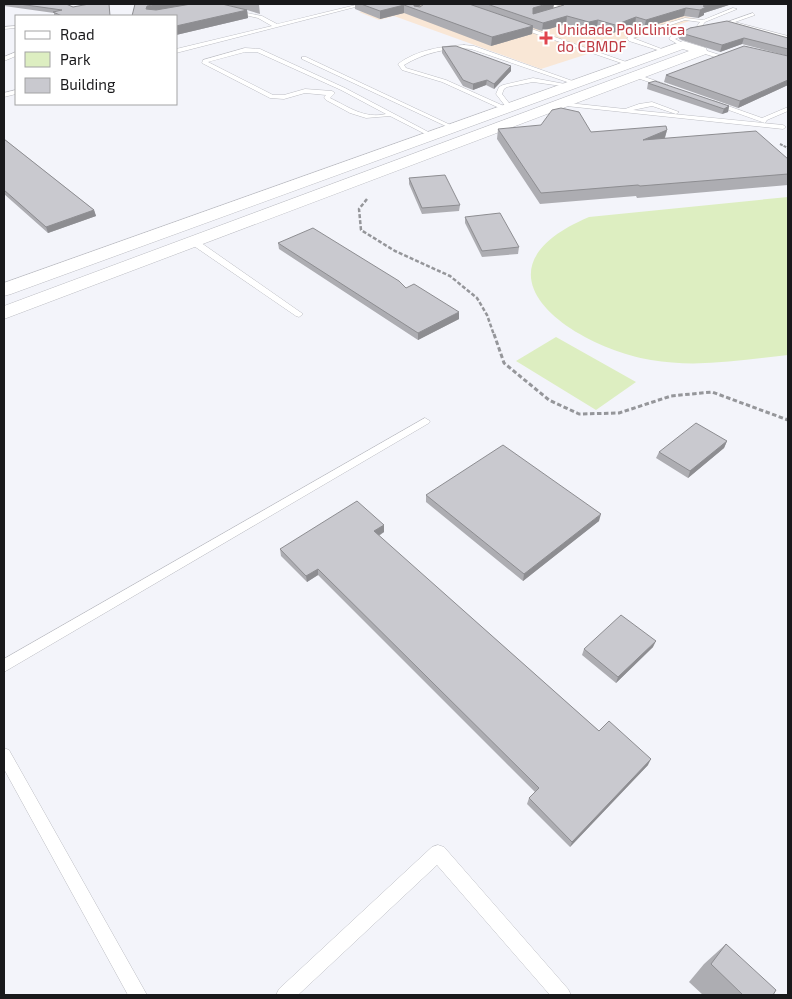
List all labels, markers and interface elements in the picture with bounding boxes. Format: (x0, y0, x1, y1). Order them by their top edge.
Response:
legend (15, 15, 178, 105)
place label: Unidade Policlinica do CBMDF (557, 20, 685, 55)
text: Road (60, 25, 95, 43)
marker: Unidade Policlinica do CBMDF (539, 31, 553, 45)
text: Park (60, 50, 91, 68)
text: Building (60, 75, 116, 93)

